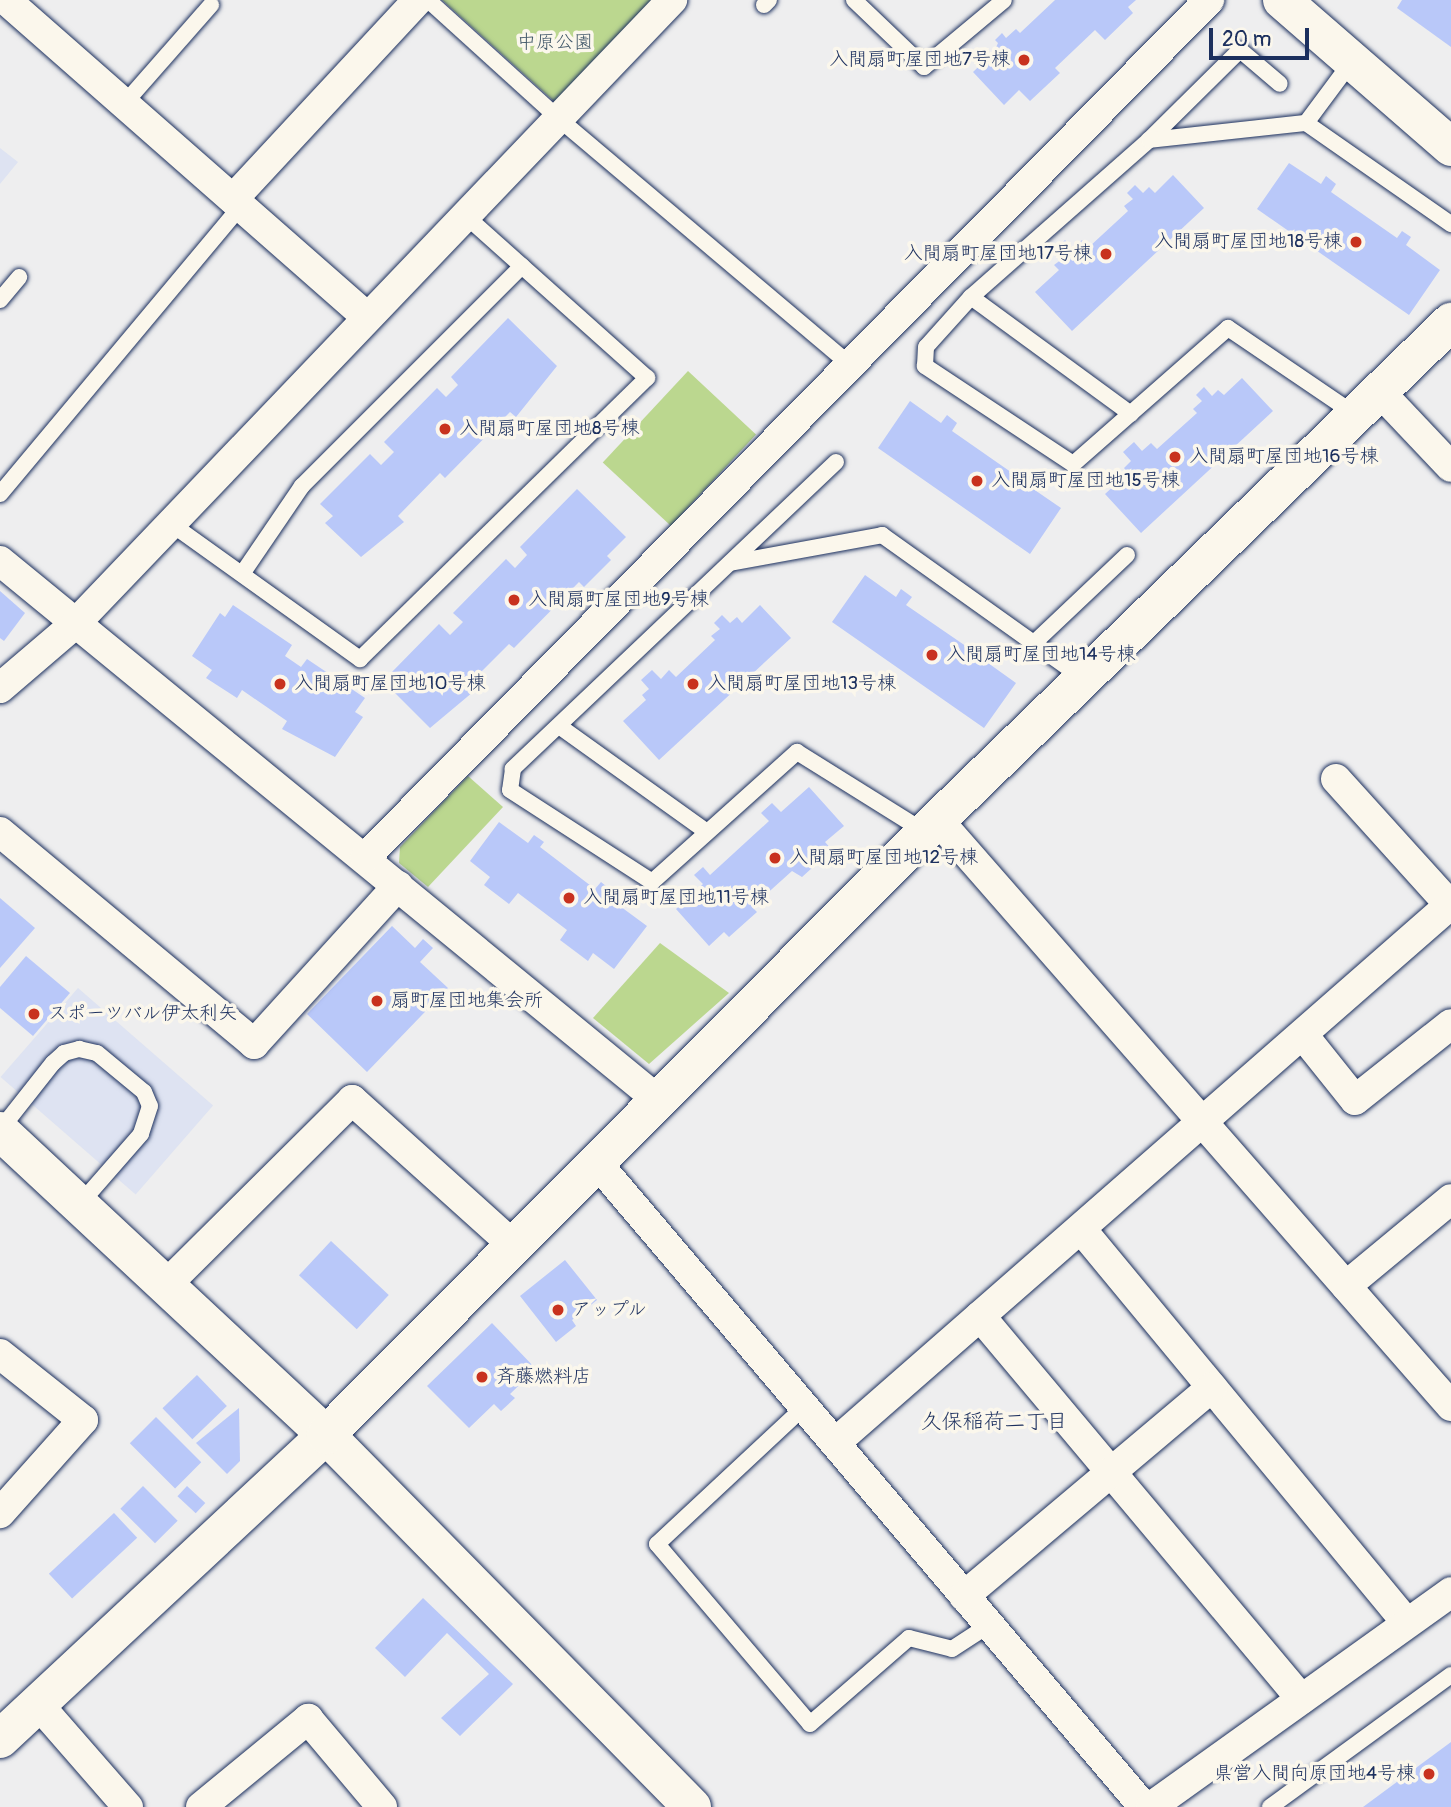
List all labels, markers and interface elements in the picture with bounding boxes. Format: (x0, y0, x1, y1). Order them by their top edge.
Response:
scale bar (1213, 14, 1313, 58)
text: 20 m (1222, 26, 1271, 53)
park label: 中原公園 (517, 32, 593, 54)
place label: 入間扇町屋団地7号棟 (829, 49, 1010, 71)
marker: 入間扇町屋団地7号棟 (1016, 52, 1032, 68)
place label: 入間扇町屋団地18号棟 (1154, 231, 1342, 253)
marker: 入間扇町屋団地18号棟 (1348, 234, 1364, 250)
place label: 入間扇町屋団地17号棟 (904, 243, 1092, 265)
marker: 入間扇町屋団地17号棟 (1098, 246, 1114, 262)
place label: 入間扇町屋団地8号棟 (459, 418, 640, 440)
marker: 入間扇町屋団地8号棟 (437, 421, 453, 437)
place label: 入間扇町屋団地16号棟 (1189, 446, 1378, 468)
marker: 入間扇町屋団地16号棟 (1167, 449, 1183, 465)
place label: 入間扇町屋団地15号棟 (991, 470, 1180, 492)
marker: 入間扇町屋団地15号棟 (969, 473, 985, 489)
place label: 入間扇町屋団地9号棟 (528, 589, 709, 611)
marker: 入間扇町屋団地9号棟 (506, 592, 522, 608)
place label: 入間扇町屋団地14号棟 (946, 644, 1135, 666)
marker: 入間扇町屋団地14号棟 (924, 647, 940, 663)
place label: 入間扇町屋団地10号棟 (294, 673, 485, 695)
place label: 入間扇町屋団地13号棟 (707, 673, 896, 695)
marker: 入間扇町屋団地10号棟 (272, 676, 288, 692)
marker: 入間扇町屋団地13号棟 (685, 676, 701, 692)
place label: 入間扇町屋団地12号棟 (789, 847, 978, 869)
marker: 入間扇町屋団地12号棟 (767, 850, 783, 866)
place label: 入間扇町屋団地11号棟 (583, 887, 769, 909)
marker: 入間扇町屋団地11号棟 (561, 890, 577, 906)
place label: 扇町屋団地集会所 (391, 990, 543, 1012)
marker: 扇町屋団地集会所 (369, 993, 385, 1009)
place label: スポーツバル伊太利矢 (48, 1003, 238, 1025)
marker: スポーツバル伊太利矢 (26, 1006, 42, 1022)
place label: アップル (572, 1299, 648, 1321)
marker: アップル (550, 1302, 566, 1318)
place label: 斉藤燃料店 (496, 1366, 591, 1388)
marker: 斉藤燃料店 (474, 1369, 490, 1385)
district label: 久保稲荷二丁目 (921, 1409, 1067, 1435)
place label: 県営入間向原団地4号棟 (1214, 1763, 1415, 1785)
marker: 県営入間向原団地4号棟 (1421, 1766, 1437, 1782)

